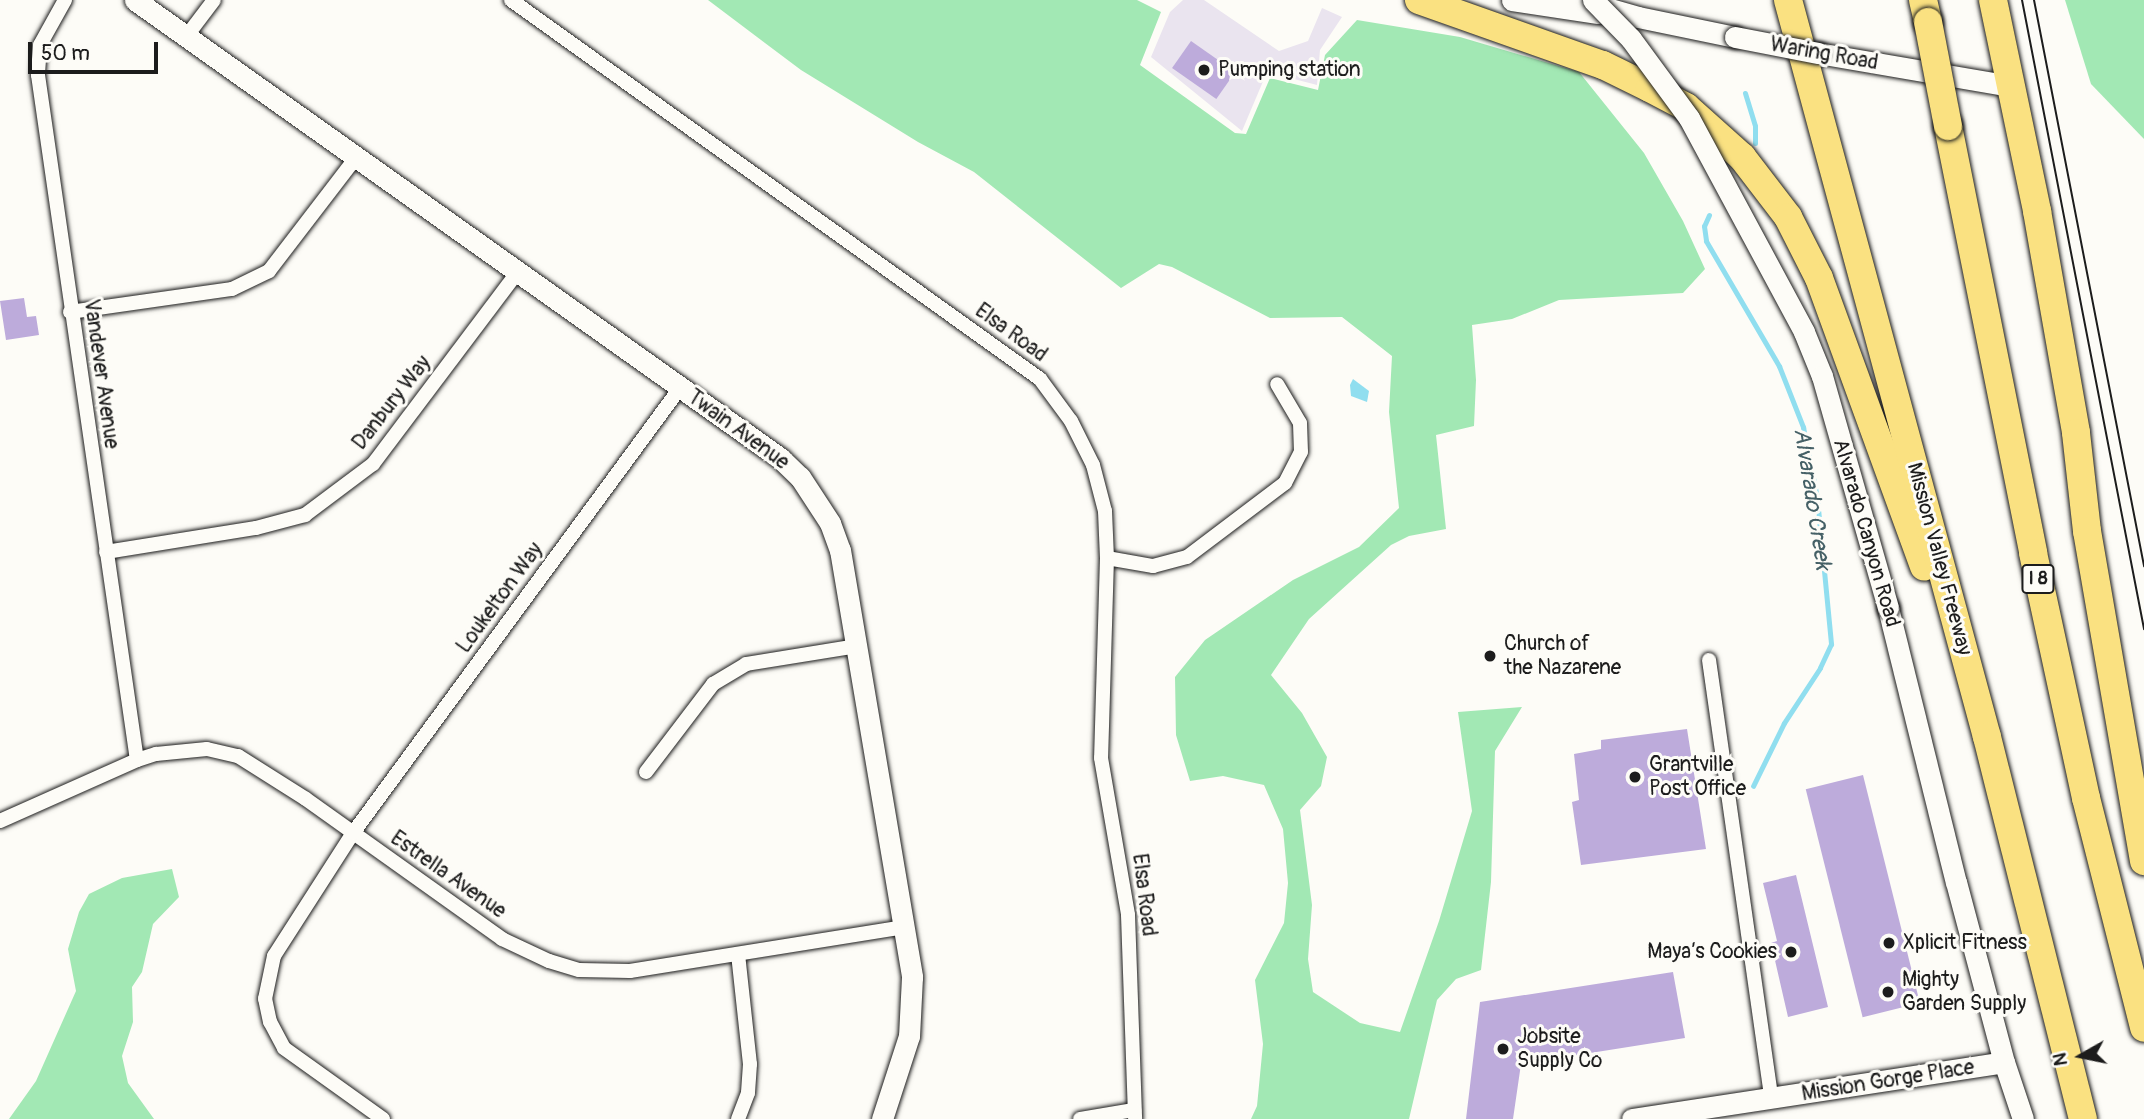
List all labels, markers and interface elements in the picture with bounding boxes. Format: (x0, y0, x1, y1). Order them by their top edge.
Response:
scale bar (32, 28, 161, 72)
street label: Waring Road (1768, 32, 1880, 76)
text: 50 m (41, 40, 90, 67)
place label: Pumping station (1218, 57, 1361, 83)
marker: Pumping station (1196, 62, 1212, 78)
street label: Vandever Avenue (78, 298, 124, 450)
street label: Elsa Road (970, 298, 1052, 368)
street label: Danbury Way (347, 351, 437, 455)
street label: Twain Avenue (682, 385, 794, 475)
water label: Alvarado Creek (1787, 426, 1837, 572)
street label: Alvarado Canyon Road (1827, 436, 1905, 630)
street label: Mission Valley Freeway (1901, 460, 1977, 658)
street label: Loukelton Way (451, 538, 549, 658)
road number: I 8 (2021, 564, 2056, 594)
place label: Church of the Nazarene (1504, 631, 1621, 681)
marker: Church of the Nazarene (1482, 648, 1498, 664)
place label: Grantville Post Office (1649, 752, 1746, 802)
marker: Grantville Post Office (1627, 769, 1643, 785)
street label: Estrella Avenue (385, 826, 511, 924)
street label: Elsa Road (1126, 852, 1162, 938)
place label: Xplicit Fitness (1903, 930, 2027, 956)
marker: Xplicit Fitness (1881, 935, 1897, 951)
place label: Maya’s Cookies (1647, 939, 1777, 965)
marker: Maya’s Cookies (1783, 944, 1799, 960)
place label: Mighty Garden Supply (1902, 967, 2026, 1017)
marker: Mighty Garden Supply (1880, 984, 1896, 1000)
north arrow (2046, 1021, 2116, 1091)
place label: Jobsite Supply Co (1517, 1024, 1602, 1074)
marker: Jobsite Supply Co (1495, 1041, 1511, 1057)
text: N (2047, 1051, 2073, 1068)
street label: Mission Gorge Place (1800, 1055, 1976, 1107)

